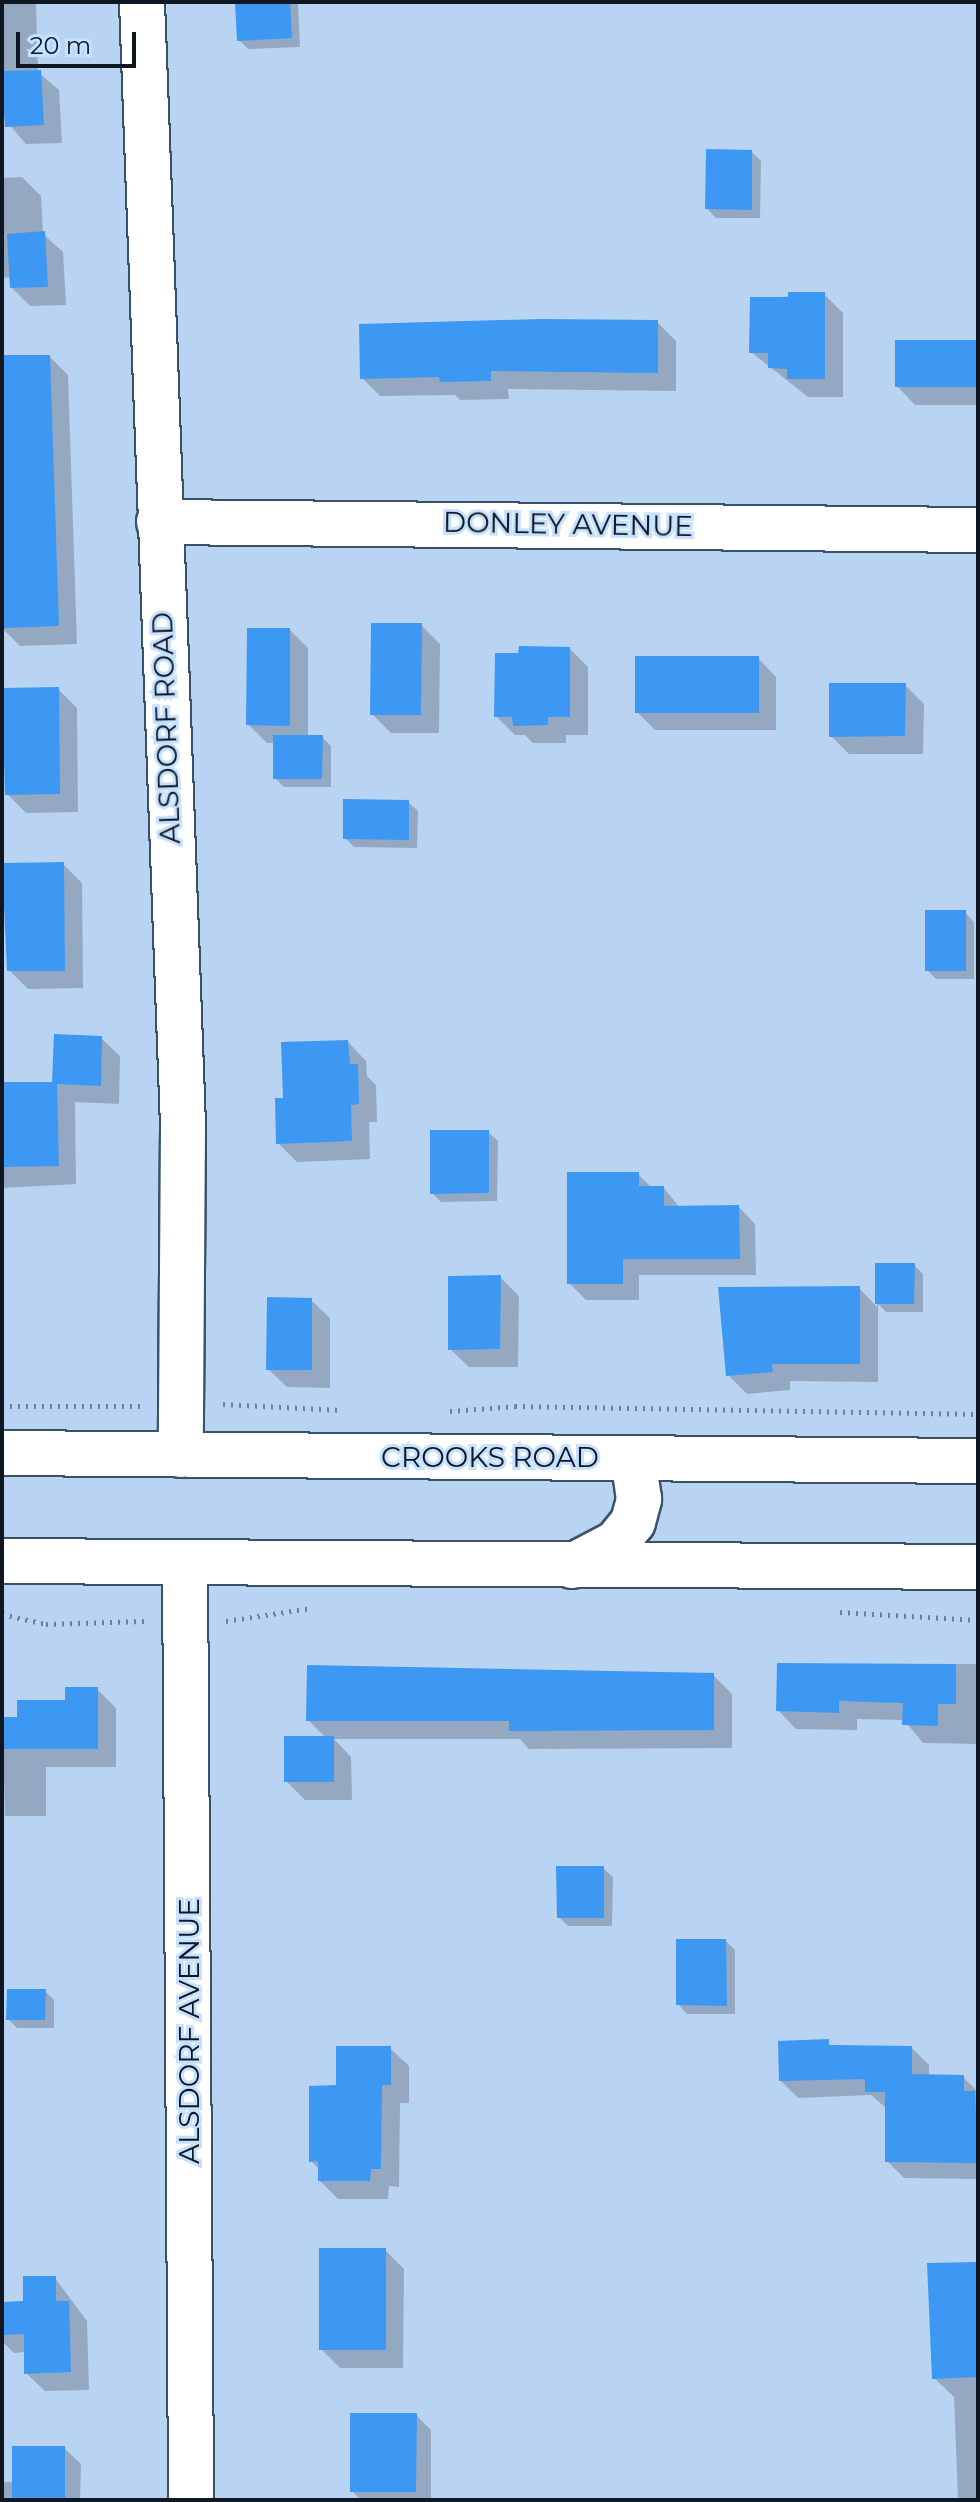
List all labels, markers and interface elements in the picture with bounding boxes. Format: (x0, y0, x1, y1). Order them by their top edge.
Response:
scale bar (20, 16, 140, 66)
text: 20 m (30, 31, 91, 60)
street label: DONLEY AVENUE (443, 505, 693, 543)
street label: ALSDORF ROAD (145, 611, 187, 845)
street label: CROOKS ROAD (381, 1440, 599, 1474)
street label: ALSDORF AVENUE (172, 1898, 206, 2164)

